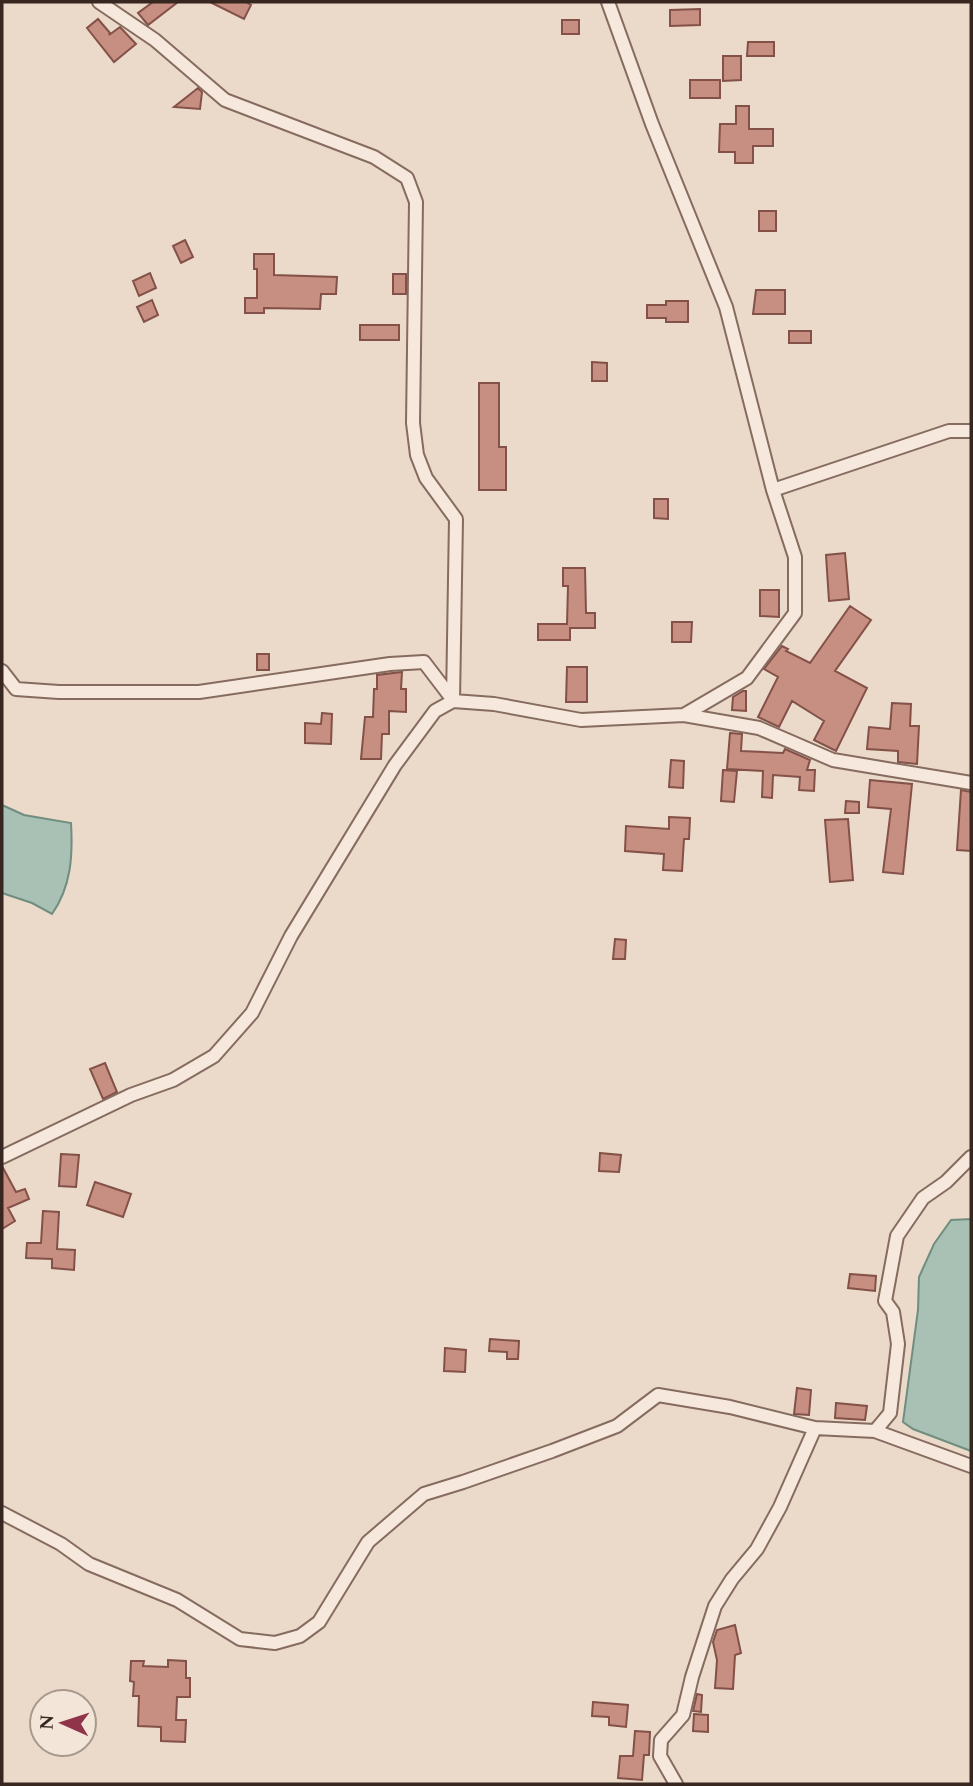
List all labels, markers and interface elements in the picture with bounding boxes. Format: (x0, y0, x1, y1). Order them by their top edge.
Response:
north arrow (28, 1688, 98, 1758)
text: N (33, 1714, 62, 1731)

